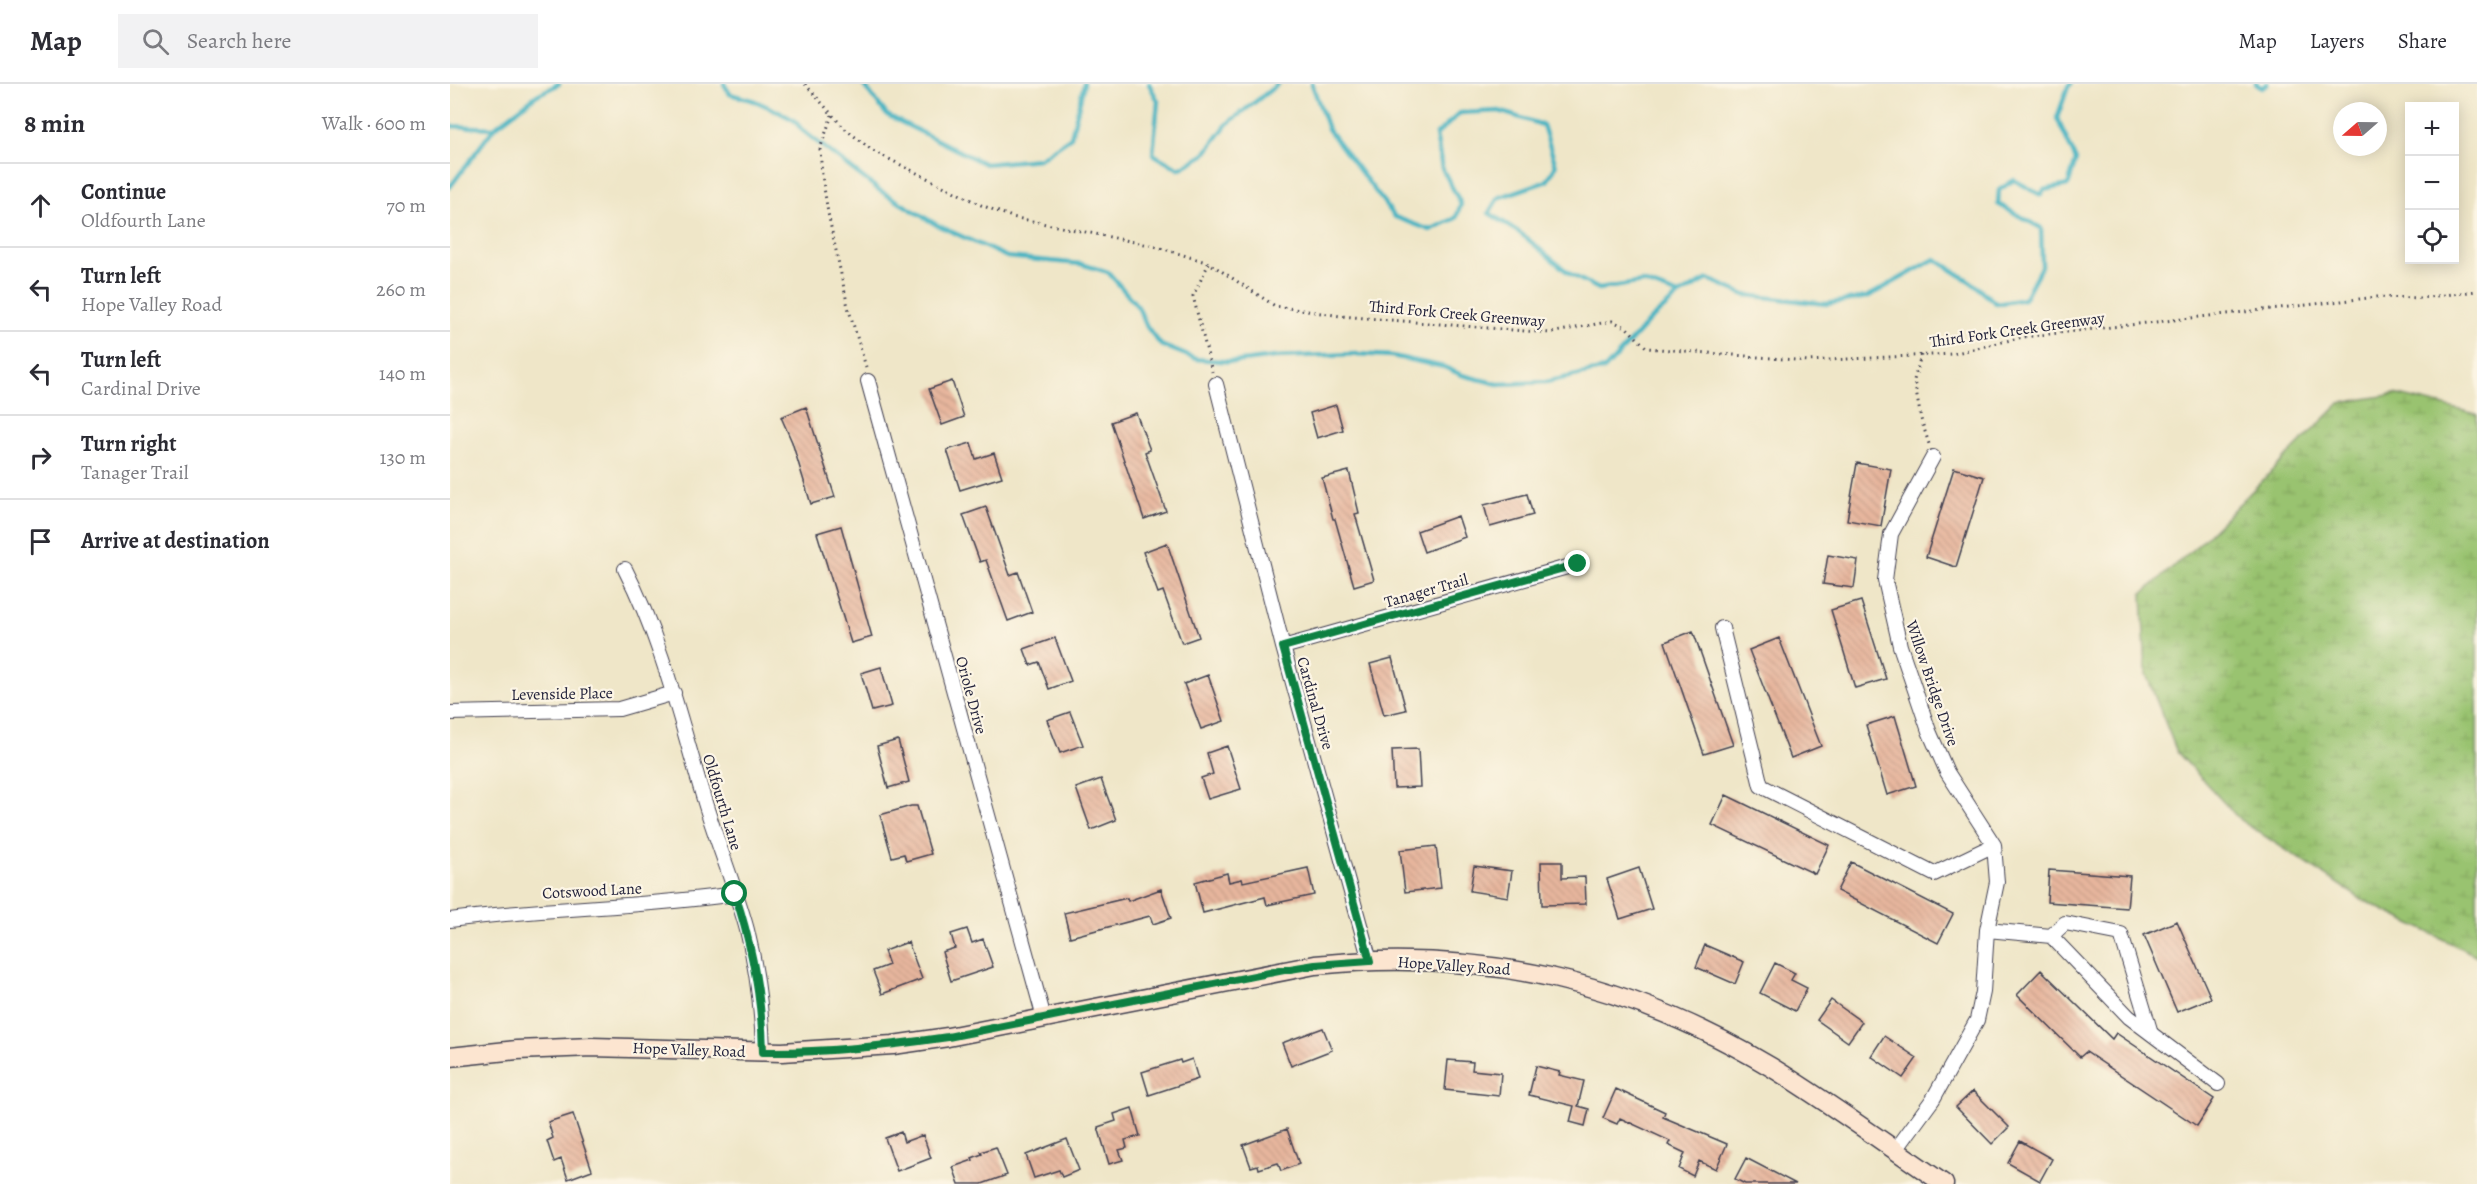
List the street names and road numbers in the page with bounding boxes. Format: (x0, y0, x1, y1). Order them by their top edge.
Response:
street label: Third Fork Creek Greenway (1368, 295, 1547, 333)
street label: Third Fork Creek Greenway (1928, 307, 2107, 353)
street label: Tanager Trail (1382, 568, 1471, 613)
street label: Willow Bridge Drive (1900, 617, 1964, 749)
street label: Oriole Drive (950, 654, 992, 737)
street label: Cardinal Drive (1291, 654, 1339, 752)
street label: Levenside Place (511, 682, 613, 706)
street label: Oldfourth Lane (697, 751, 747, 853)
street label: Cotswood Lane (542, 877, 642, 905)
street label: Hope Valley Road (1397, 951, 1511, 981)
street label: Hope Valley Road (632, 1037, 746, 1063)

